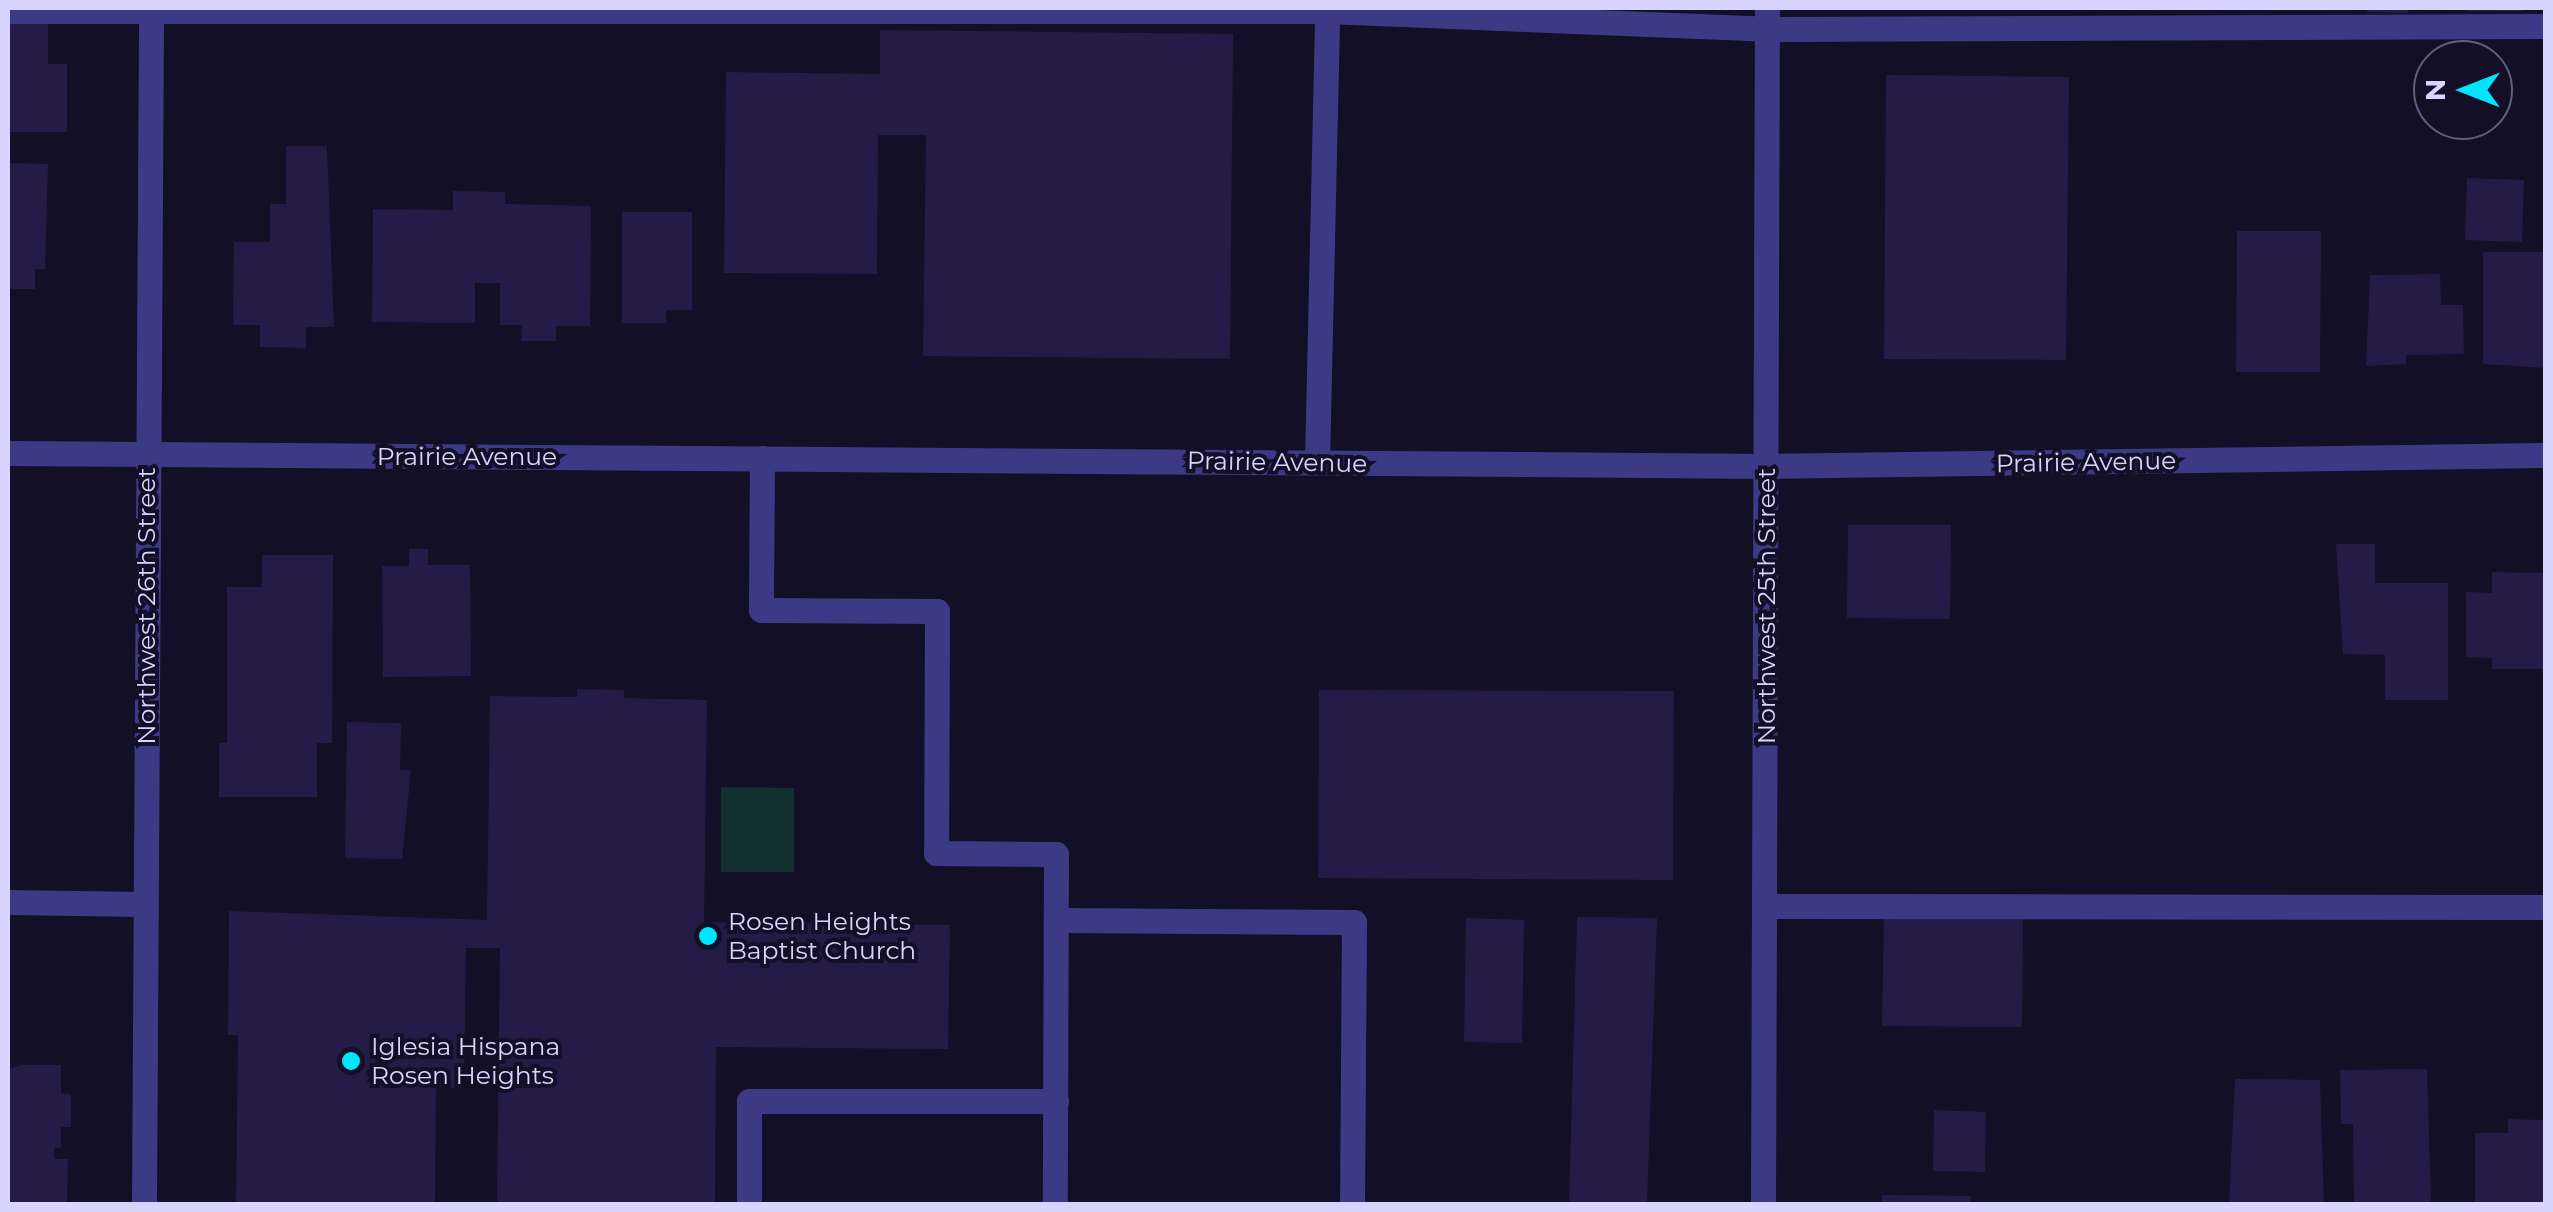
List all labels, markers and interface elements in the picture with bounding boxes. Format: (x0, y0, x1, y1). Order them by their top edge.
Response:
north arrow (2413, 40, 2513, 140)
text: N (2418, 79, 2452, 101)
street label: Prairie Avenue (377, 441, 557, 471)
street label: Prairie Avenue (1187, 445, 1367, 479)
street label: Prairie Avenue (1996, 445, 2176, 479)
street label: Northwest 26th Street (131, 467, 161, 745)
street label: Northwest 25th Street (1751, 468, 1781, 744)
place label: Rosen Heights Baptist Church (728, 907, 916, 966)
marker: Rosen Heights Baptist Church (697, 925, 719, 947)
place label: Iglesia Hispana Rosen Heights (371, 1032, 560, 1091)
marker: Iglesia Hispana Rosen Heights (340, 1050, 362, 1072)

